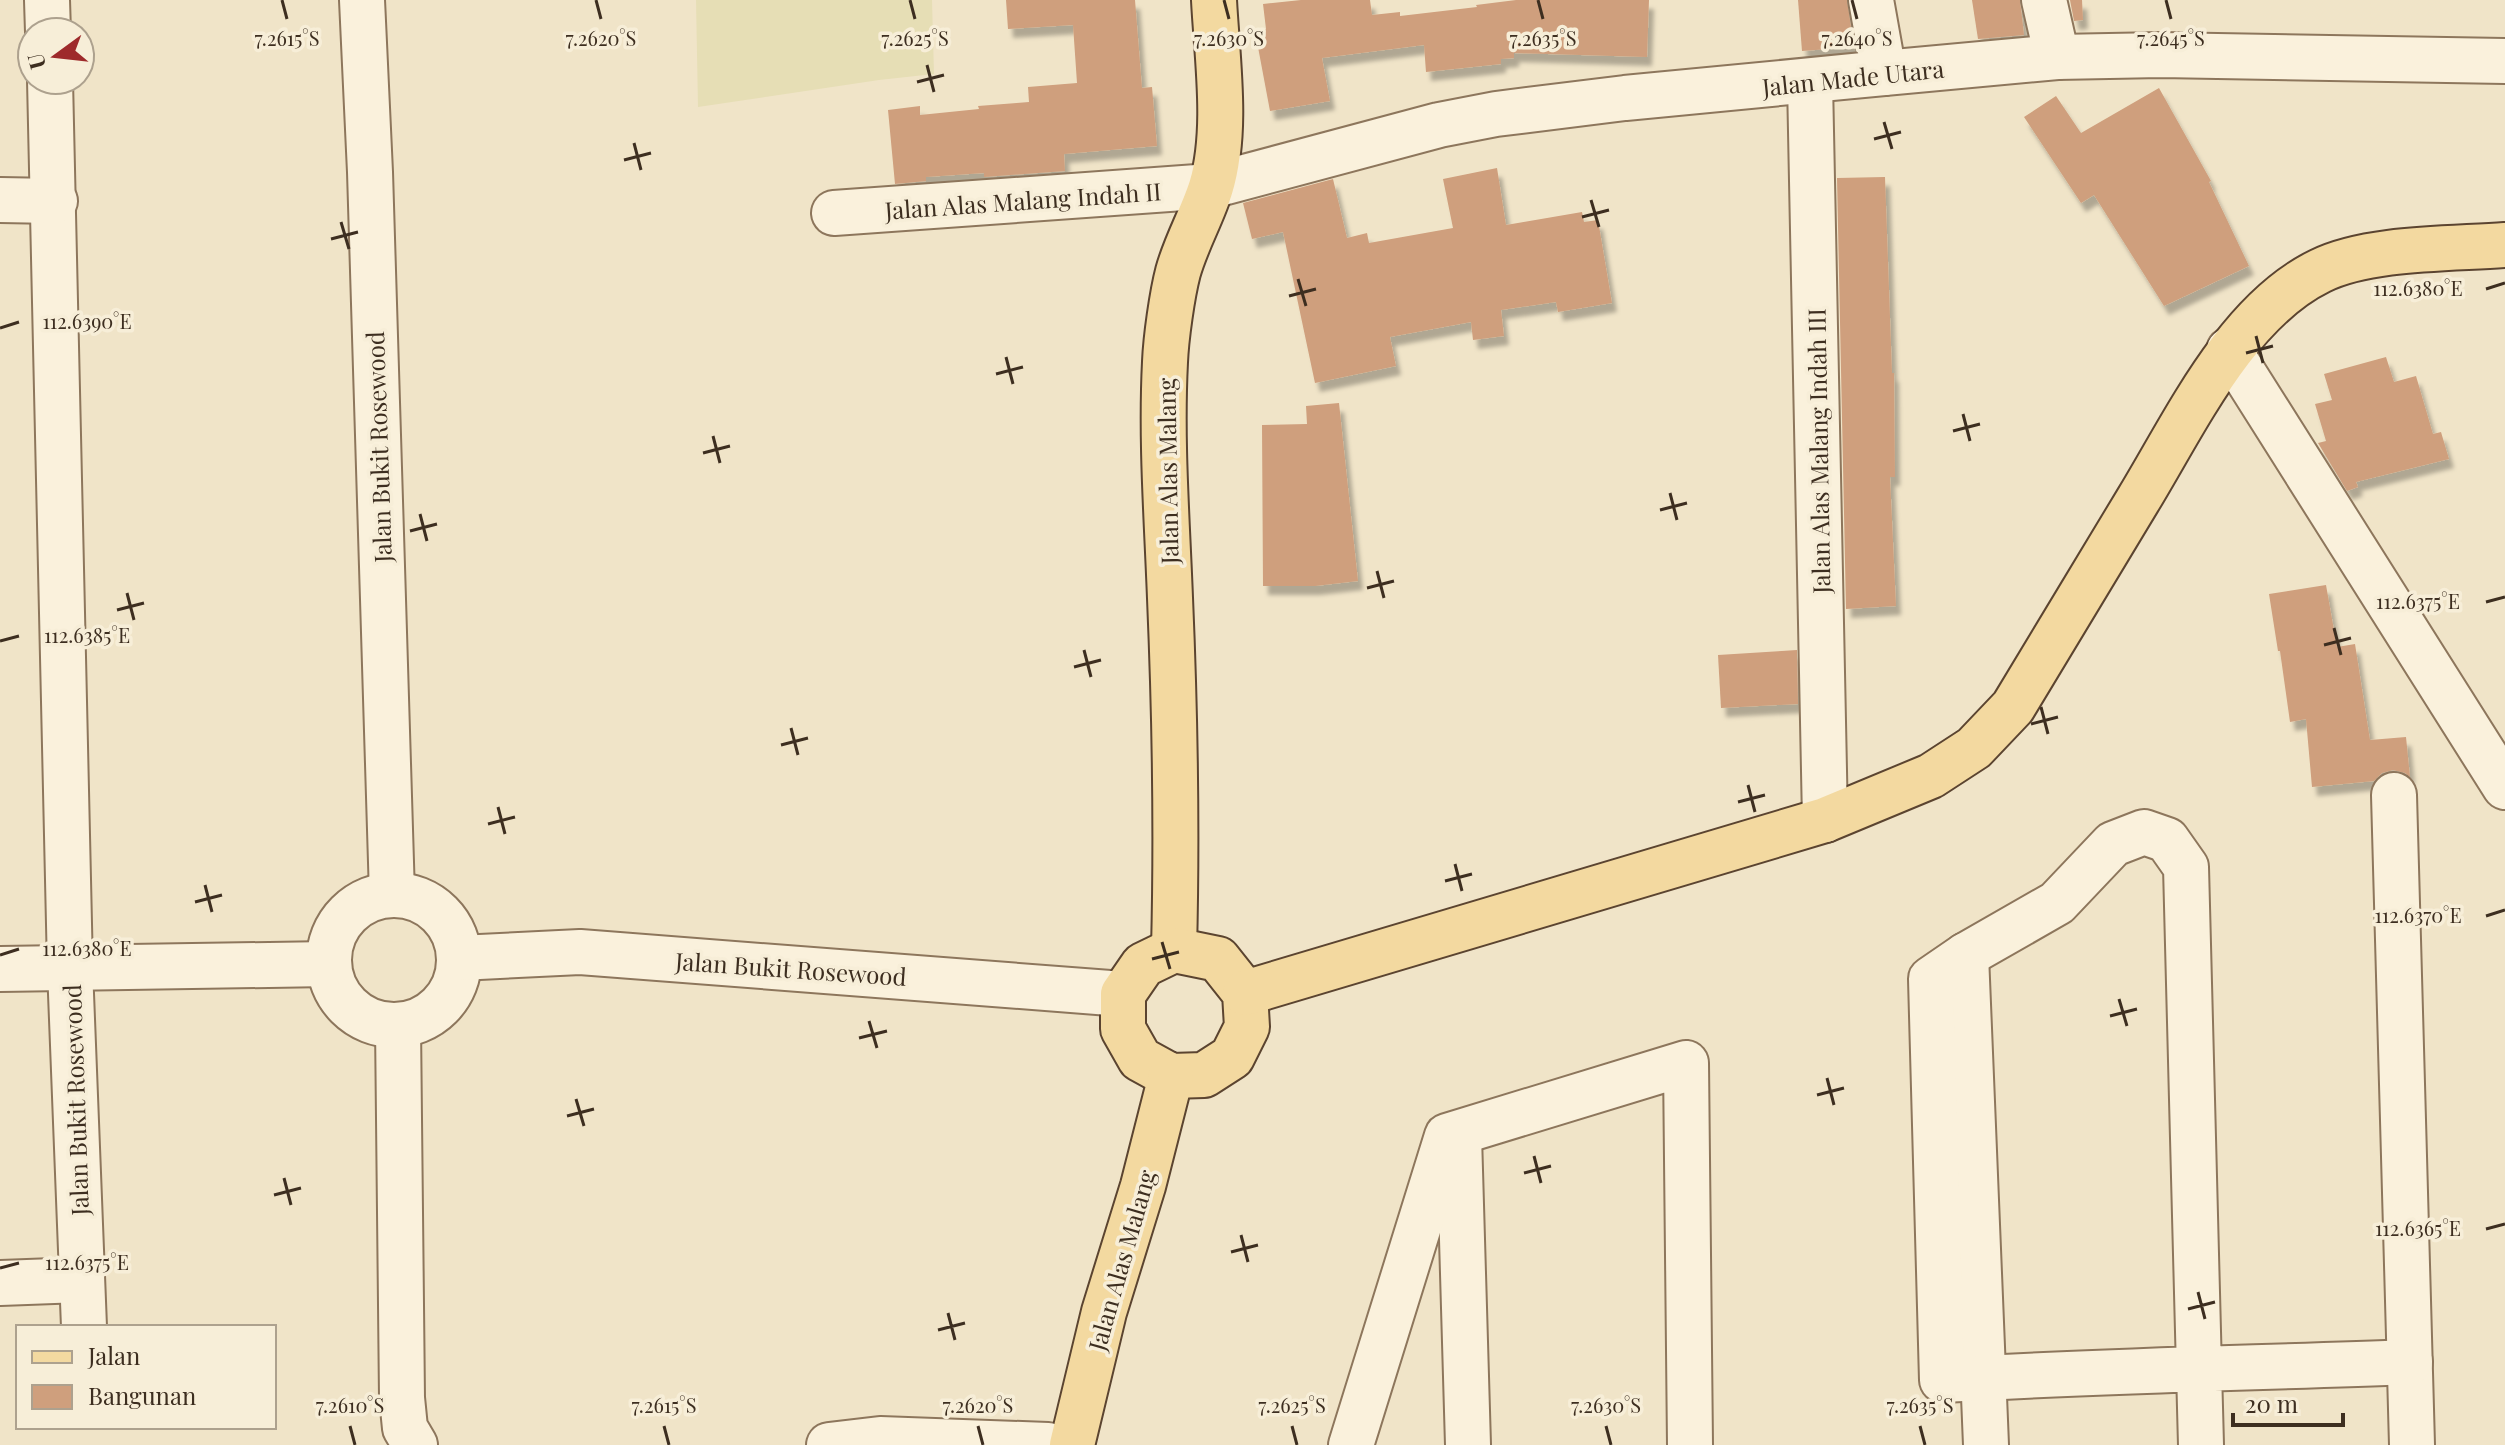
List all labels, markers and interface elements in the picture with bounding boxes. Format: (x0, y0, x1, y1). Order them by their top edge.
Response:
north arrow (16, 16, 96, 96)
text: 7.2615°S (254, 24, 320, 51)
text: 7.2620°S (566, 24, 636, 51)
text: 7.2625°S (881, 24, 949, 51)
text: 7.2630°S (1194, 24, 1264, 51)
text: 7.2635°S (1510, 24, 1576, 51)
text: 7.2640°S (1821, 24, 1893, 51)
text: 7.2645°S (2137, 24, 2205, 51)
text: U (19, 50, 52, 73)
street label: Jalan Made Utara (1760, 52, 1946, 103)
street label: Jalan Alas Malang Indah II (883, 174, 1162, 226)
text: 112.6380°E (2373, 274, 2463, 301)
text: 112.6390°E (42, 307, 132, 334)
street label: Jalan Alas Malang Indah III (1800, 308, 1837, 595)
street label: Jalan Bukit Rosewood (358, 331, 398, 564)
street label: Jalan Alas Malang (1149, 377, 1185, 566)
text: 112.6375°E (2376, 587, 2460, 614)
text: 112.6385°E (44, 621, 130, 648)
text: 112.6370°E (2374, 901, 2462, 928)
text: 112.6380°E (42, 934, 132, 961)
street label: Jalan Bukit Rosewood (673, 944, 908, 992)
street label: Jalan Bukit Rosewood (55, 984, 95, 1217)
street label: Jalan Alas Malang (1080, 1166, 1162, 1355)
text: 112.6365°E (2375, 1214, 2461, 1241)
text: 112.6375°E (45, 1248, 129, 1275)
legend (16, 1325, 276, 1429)
text: Jalan (87, 1339, 140, 1371)
scale bar (2233, 1377, 2343, 1427)
text: Bangunan (88, 1379, 196, 1411)
text: 20 m (2245, 1387, 2298, 1419)
text: 7.2610°S (316, 1391, 384, 1418)
text: 7.2615°S (631, 1391, 697, 1418)
text: 7.2620°S (943, 1391, 1013, 1418)
text: 7.2625°S (1258, 1391, 1326, 1418)
text: 7.2630°S (1571, 1391, 1641, 1418)
text: 7.2635°S (1887, 1391, 1953, 1418)

